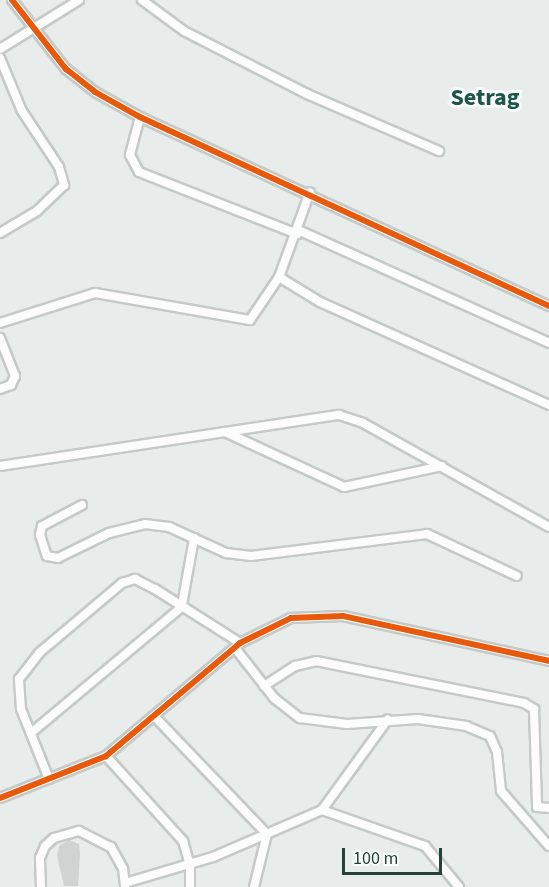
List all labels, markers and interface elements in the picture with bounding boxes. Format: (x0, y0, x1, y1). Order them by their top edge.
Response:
district label: Setrag (450, 84, 520, 112)
scale bar (345, 836, 446, 874)
text: 100 m (353, 846, 398, 871)

